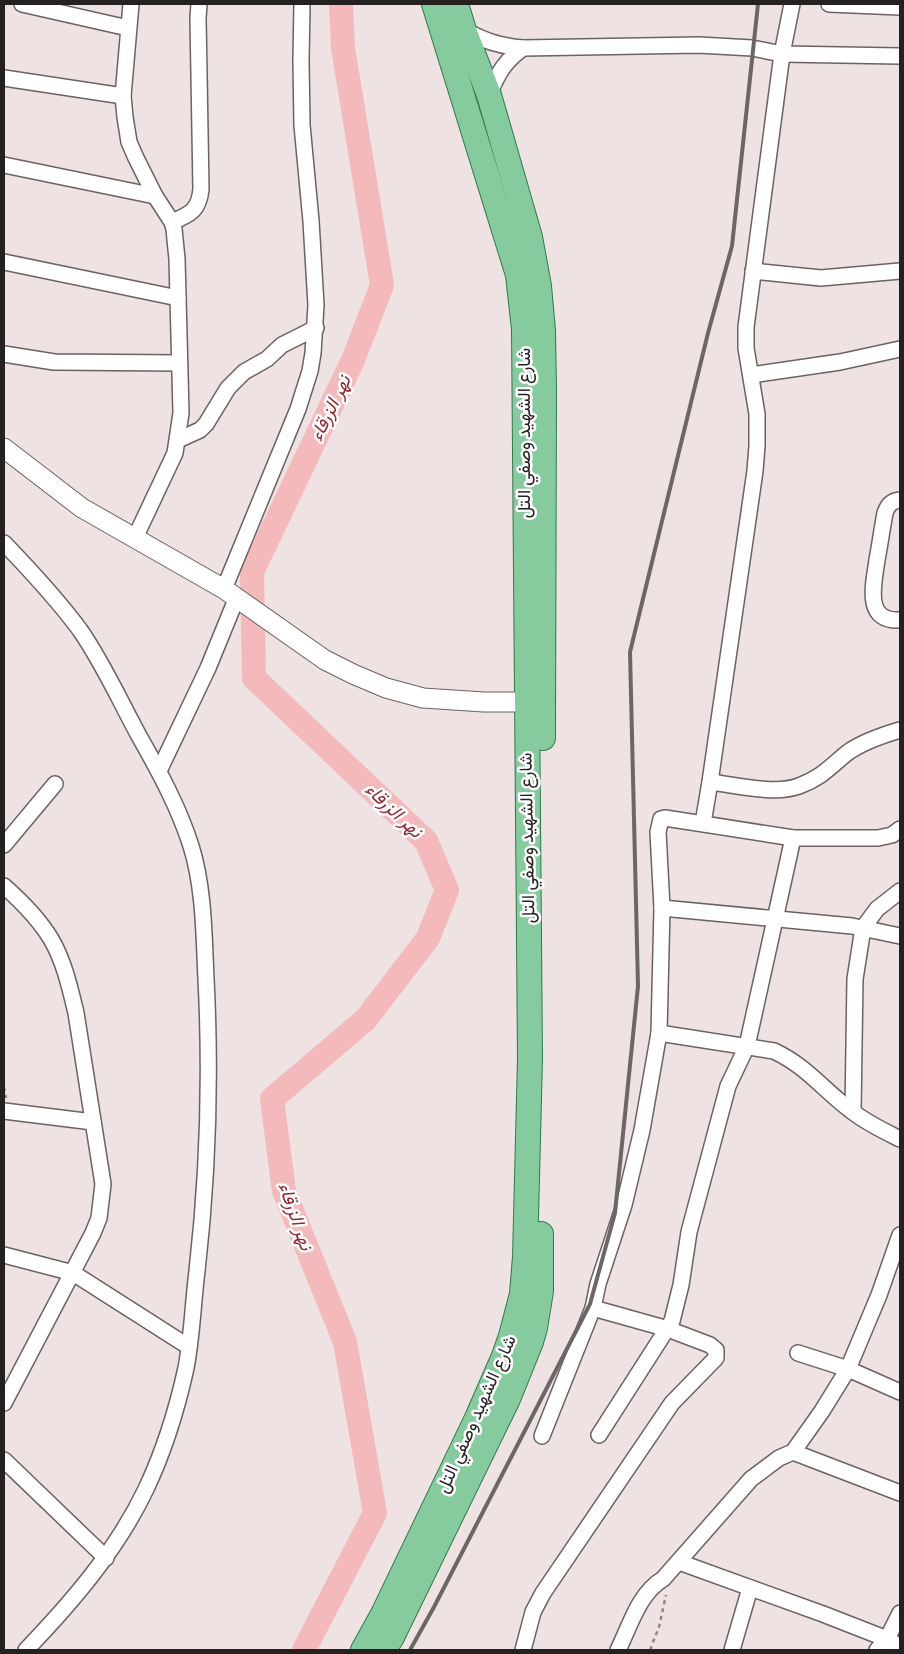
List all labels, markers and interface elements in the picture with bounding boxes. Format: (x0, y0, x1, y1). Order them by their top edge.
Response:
street label: شارع الشهيد وصفي التل (513, 348, 539, 518)
water label: نهر الزرقاء (304, 370, 356, 445)
street label: شارع الشهيد وصفي التل (515, 752, 543, 923)
water label: نهر الزرقاء (361, 778, 429, 843)
water label: نهر الزرقاء (274, 1179, 319, 1254)
street label: شارع الشهيد وصفي التل (431, 1332, 524, 1498)

